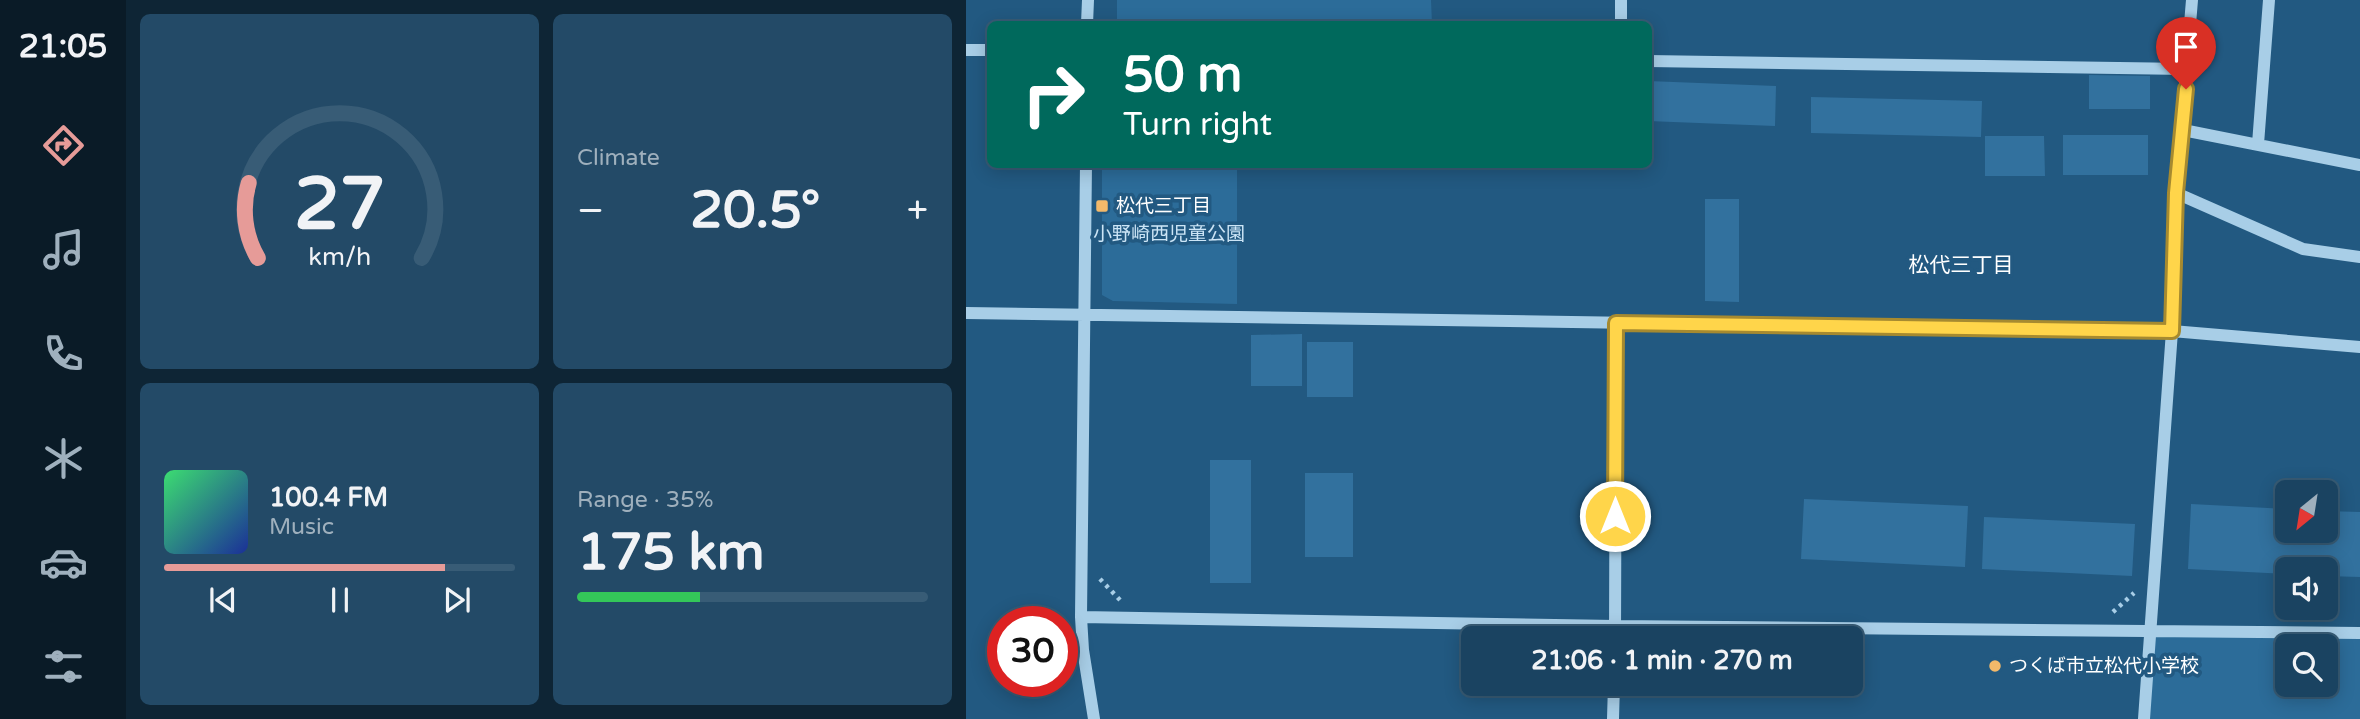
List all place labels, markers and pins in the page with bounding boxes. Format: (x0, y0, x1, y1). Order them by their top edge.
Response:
pin (2156, 17, 2216, 89)
place label: 松代三丁目 (1116, 195, 1211, 217)
marker: 松代三丁目 (1094, 198, 1110, 214)
place label: つくば市立松代小学校 (2009, 655, 2199, 677)
marker: つくば市立松代小学校 (1987, 658, 2003, 674)

